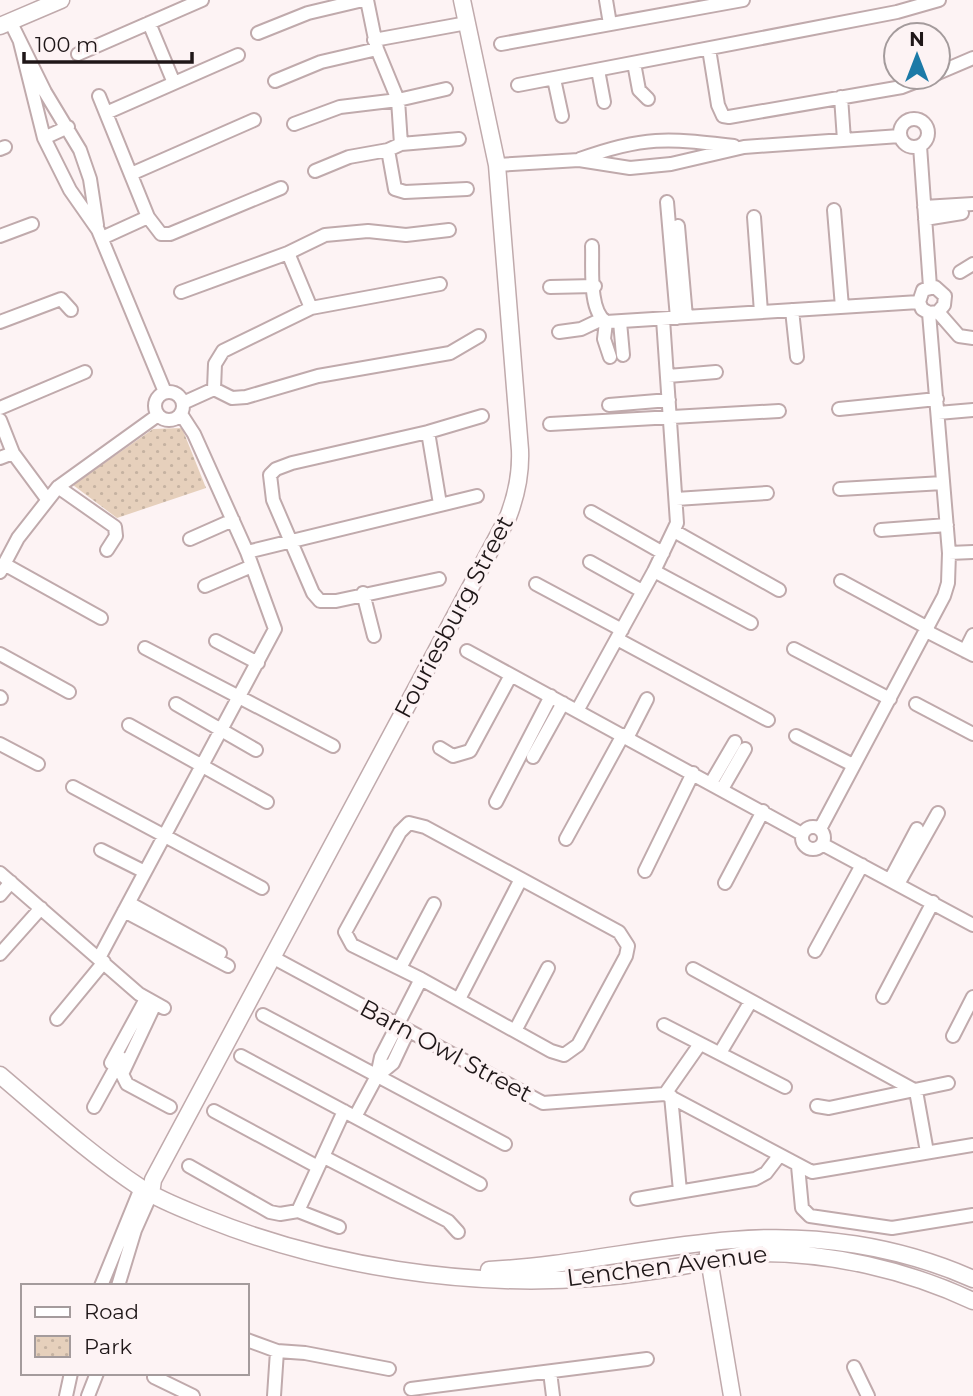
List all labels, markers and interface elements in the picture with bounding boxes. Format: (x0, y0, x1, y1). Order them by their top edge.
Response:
scale bar (24, 21, 192, 65)
north arrow (882, 21, 952, 91)
text: N (909, 28, 925, 51)
text: 100 m (35, 32, 98, 57)
street label: Fouriesburg Street (388, 510, 519, 723)
street label: Barn Owl Street (355, 993, 537, 1108)
street label: Lenchen Avenue (565, 1239, 769, 1292)
legend (21, 1284, 248, 1375)
text: Road (84, 1299, 139, 1324)
text: Park (84, 1334, 132, 1359)

